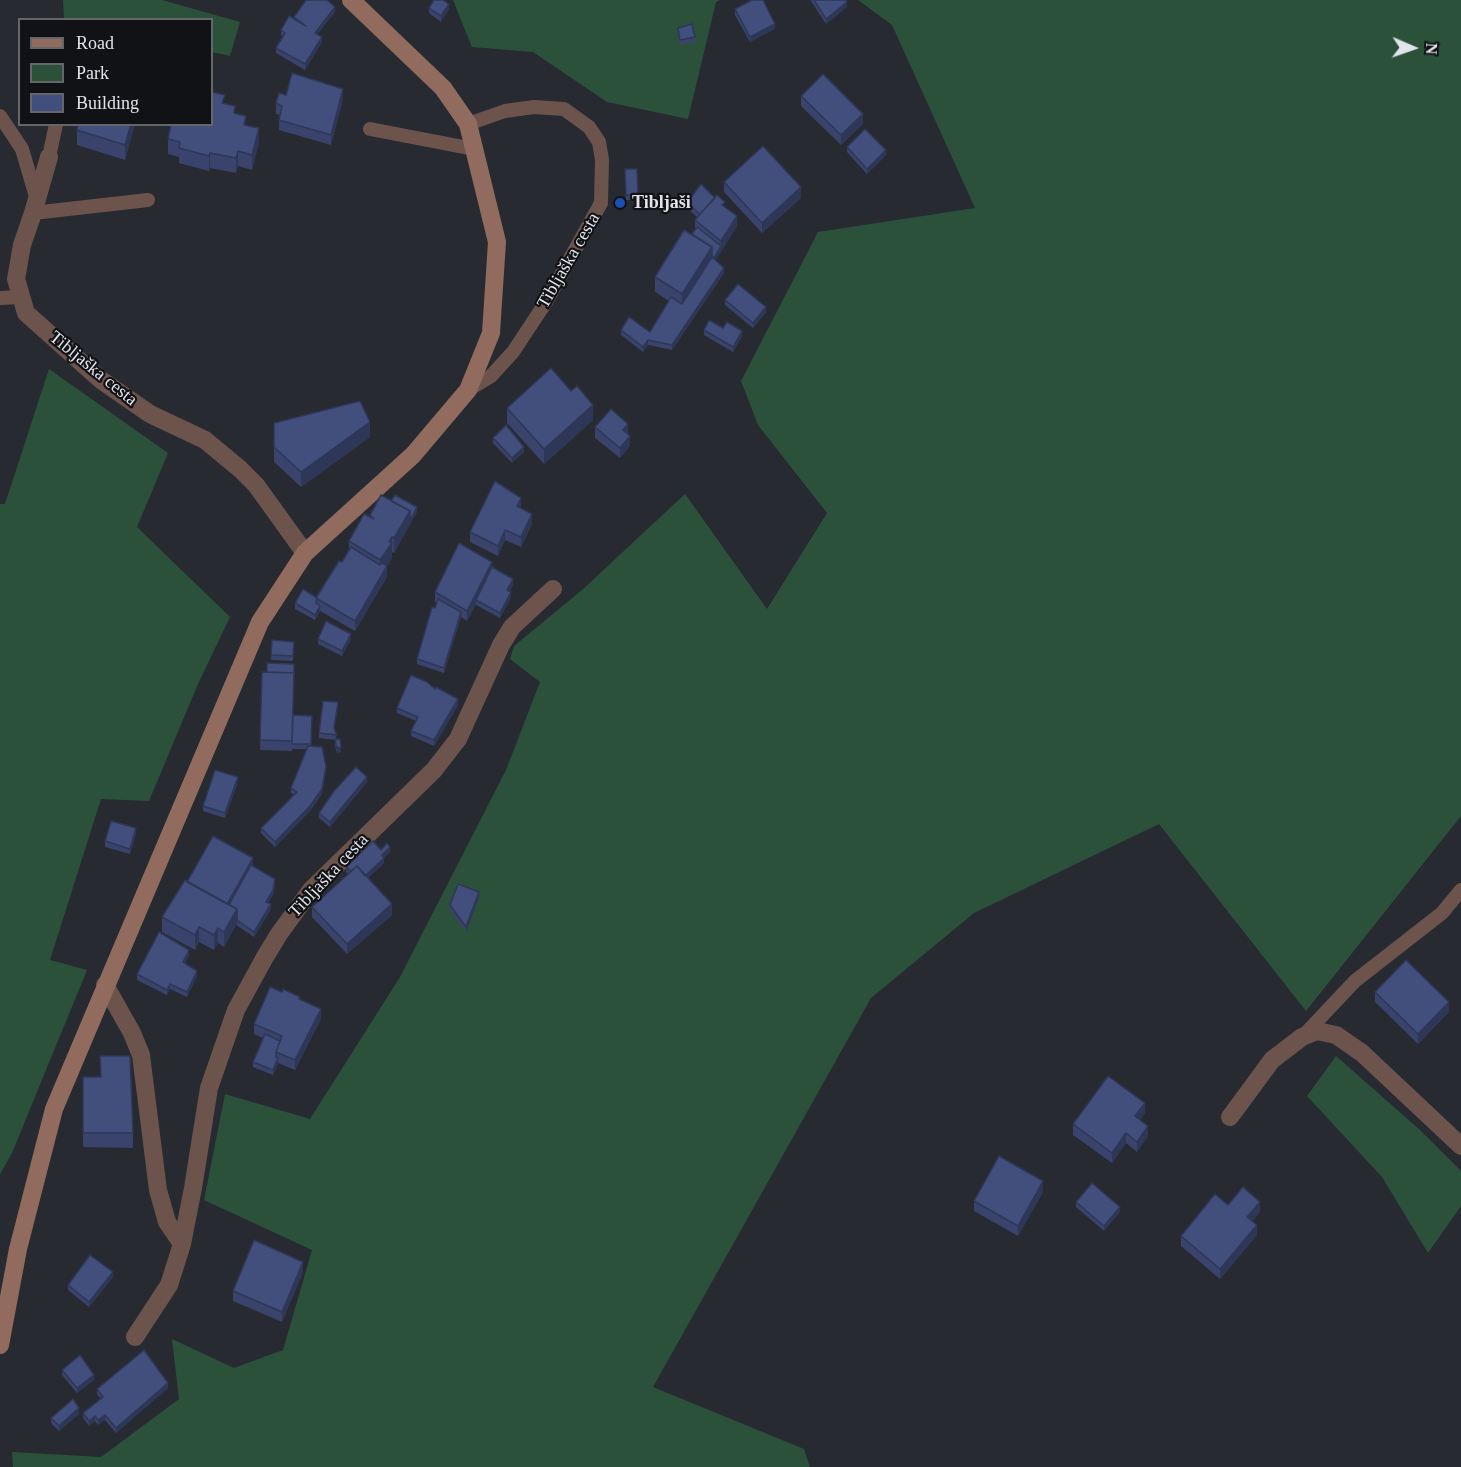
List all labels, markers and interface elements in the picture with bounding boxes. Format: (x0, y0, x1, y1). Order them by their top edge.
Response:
legend (18, 18, 213, 126)
north arrow (1383, 18, 1443, 78)
text: Road (76, 33, 114, 53)
text: N (1423, 43, 1440, 55)
text: Park (76, 63, 109, 83)
text: Building (76, 93, 139, 113)
place label: Tibljaši (632, 192, 691, 214)
marker: Tibljaši (613, 196, 627, 210)
street label: Tibljaška cesta (533, 209, 605, 313)
street label: Tibljaška cesta (45, 327, 141, 411)
street label: Tibljaška cesta (285, 830, 373, 922)

